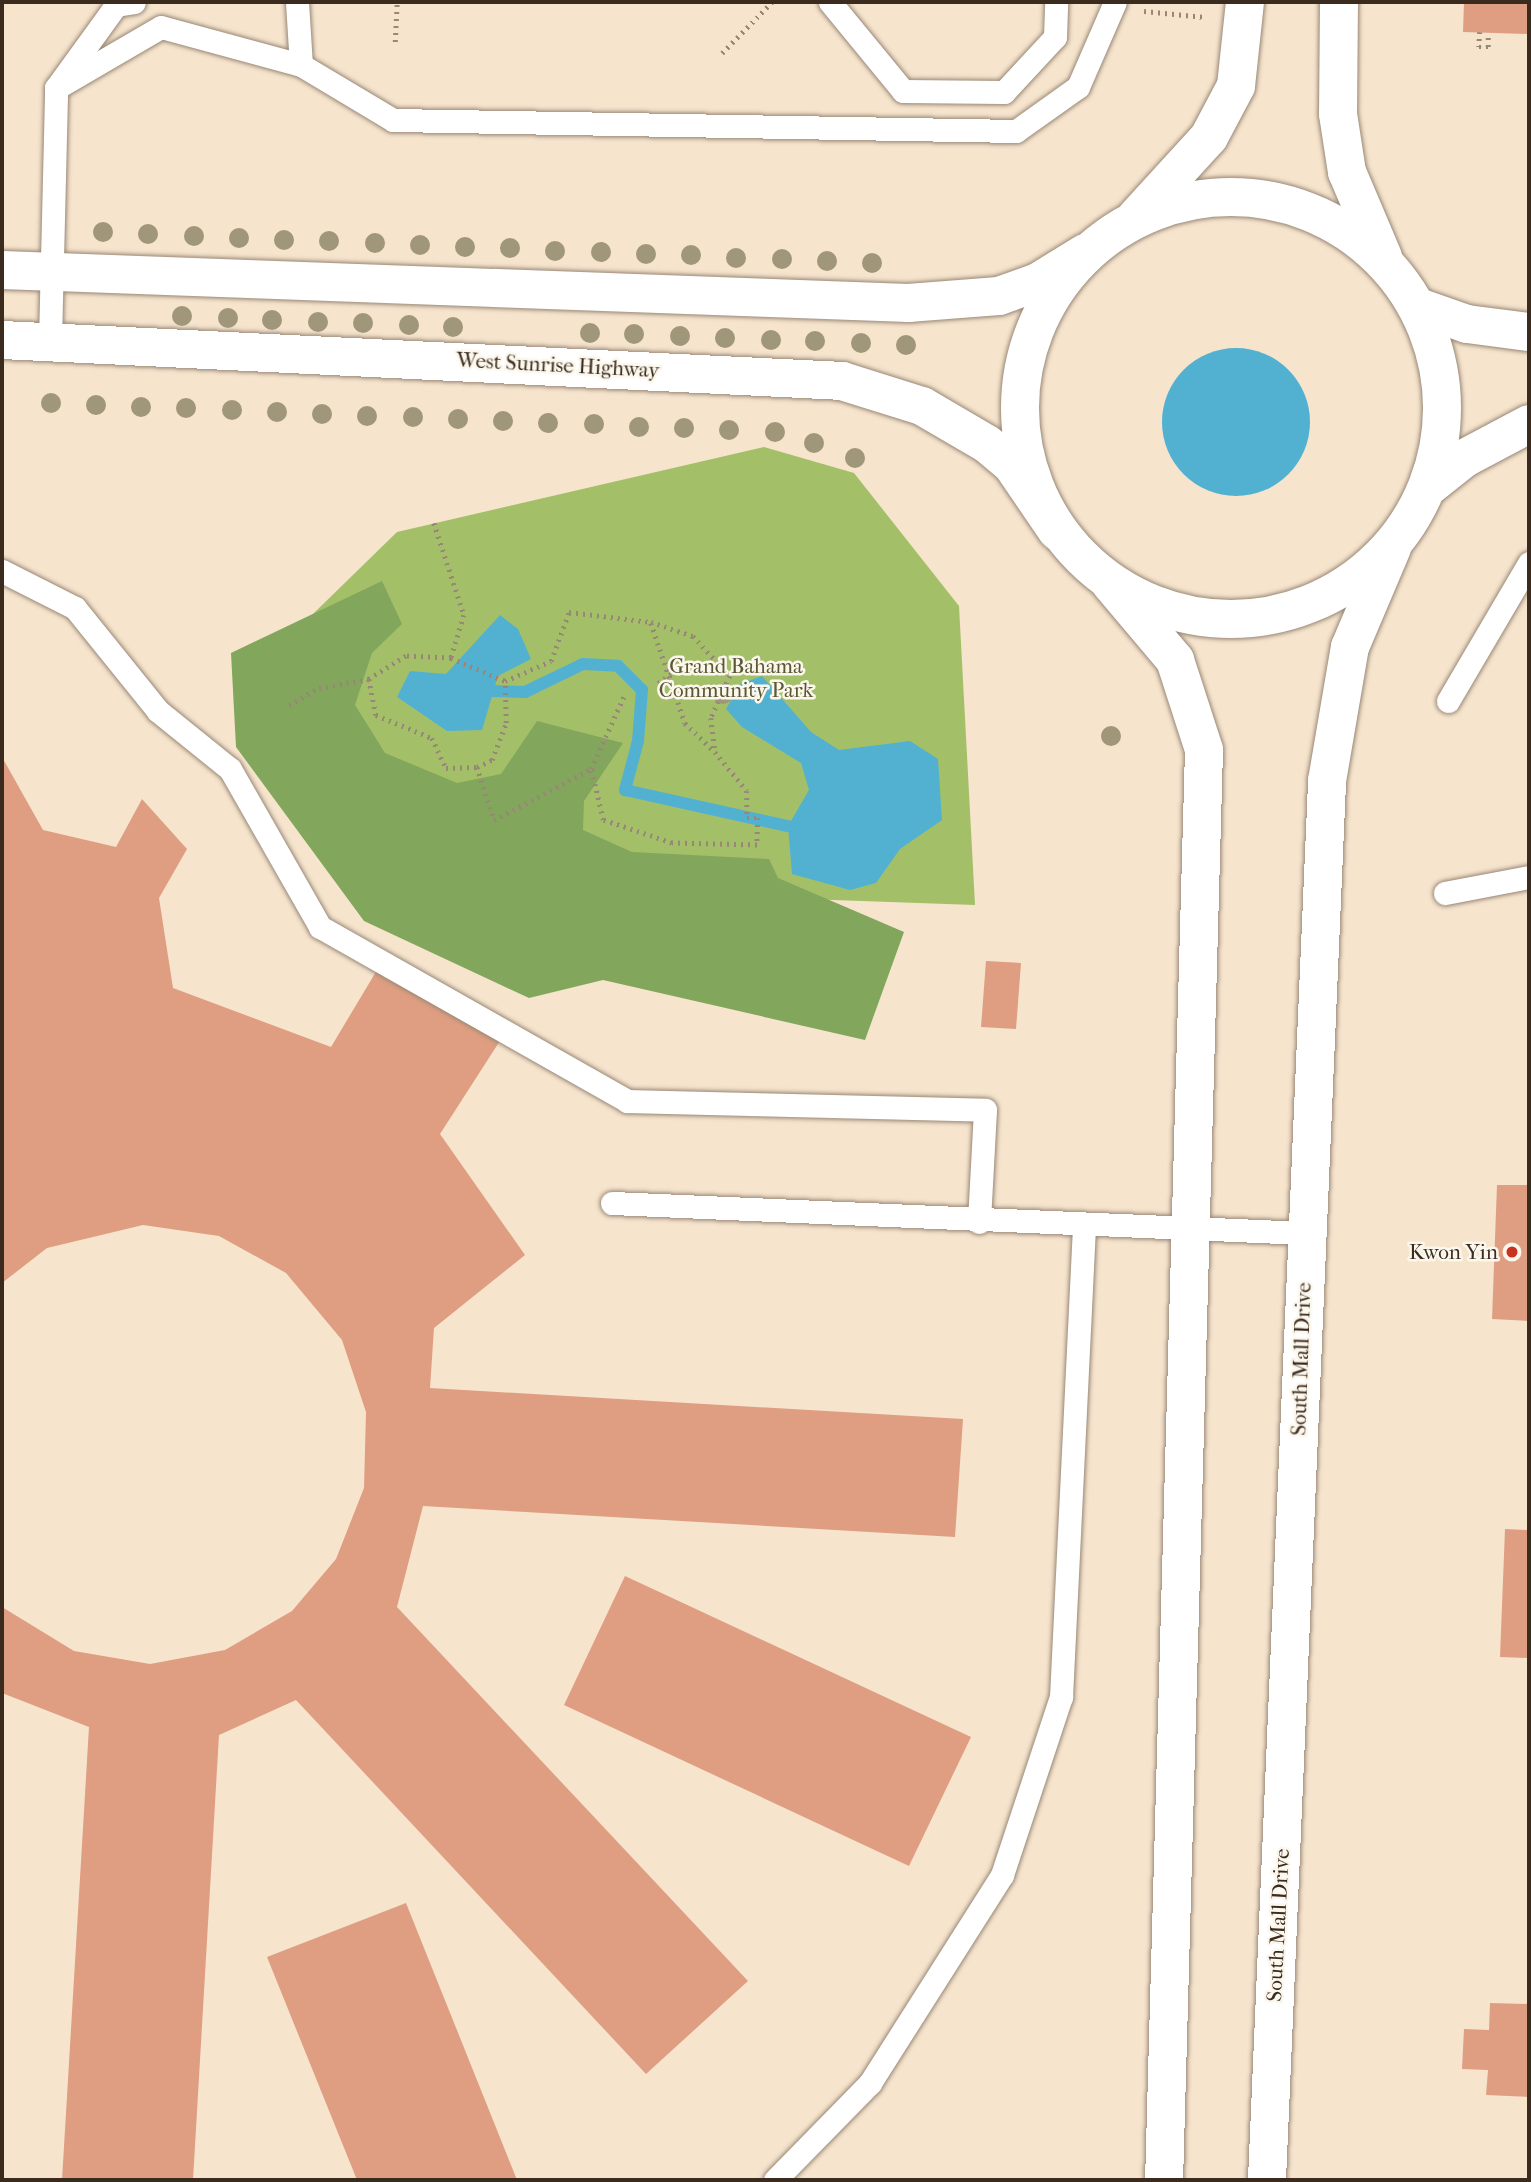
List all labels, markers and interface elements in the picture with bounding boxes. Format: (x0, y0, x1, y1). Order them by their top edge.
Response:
street label: West Sunrise Highway (456, 347, 660, 383)
park label: Grand Bahama Community Park (659, 653, 813, 703)
place label: Kwon Yin (1409, 1239, 1498, 1265)
marker: Kwon Yin (1504, 1244, 1520, 1260)
street label: South Mall Drive (1286, 1282, 1316, 1436)
street label: South Mall Drive (1261, 1848, 1295, 2002)

